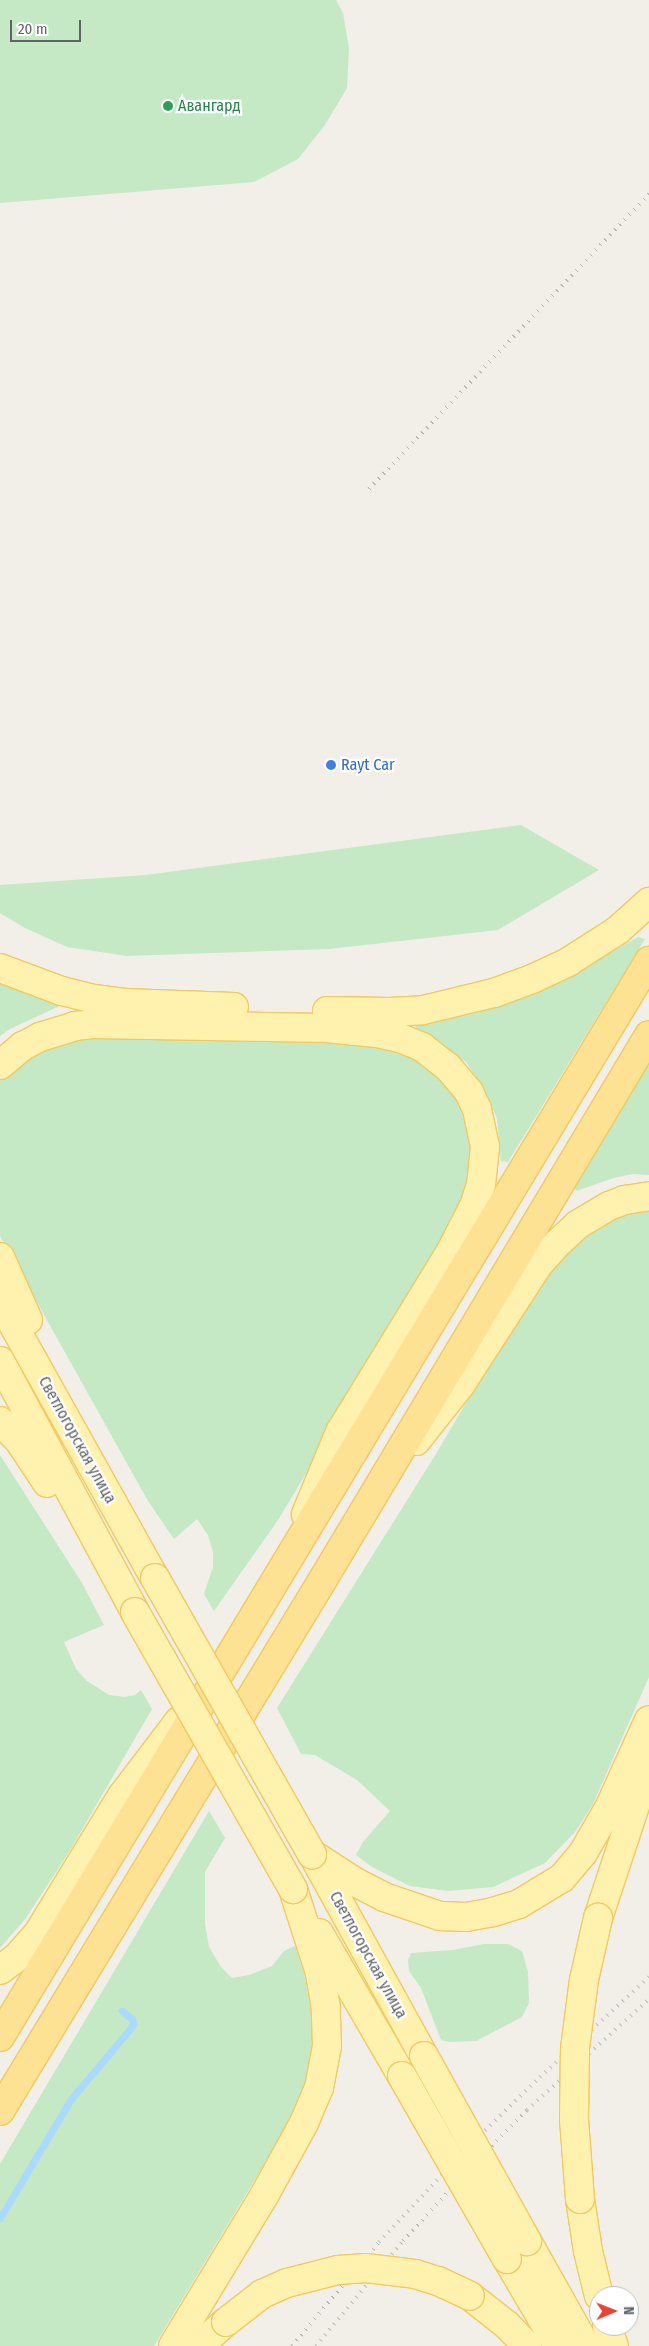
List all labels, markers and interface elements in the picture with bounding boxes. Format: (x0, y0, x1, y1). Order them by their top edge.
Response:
scale bar (12, 10, 84, 42)
text: 20 m (18, 20, 48, 38)
place label: Авангард (178, 96, 241, 116)
marker: Авангард (162, 100, 174, 112)
place label: Rayt Car (341, 755, 395, 775)
marker: Rayt Car (325, 759, 337, 771)
street label: Светлогорская улица (34, 1373, 120, 1507)
street label: Светлогорская улица (325, 1888, 411, 2022)
north arrow (589, 2286, 639, 2336)
text: N (620, 2306, 637, 2315)

